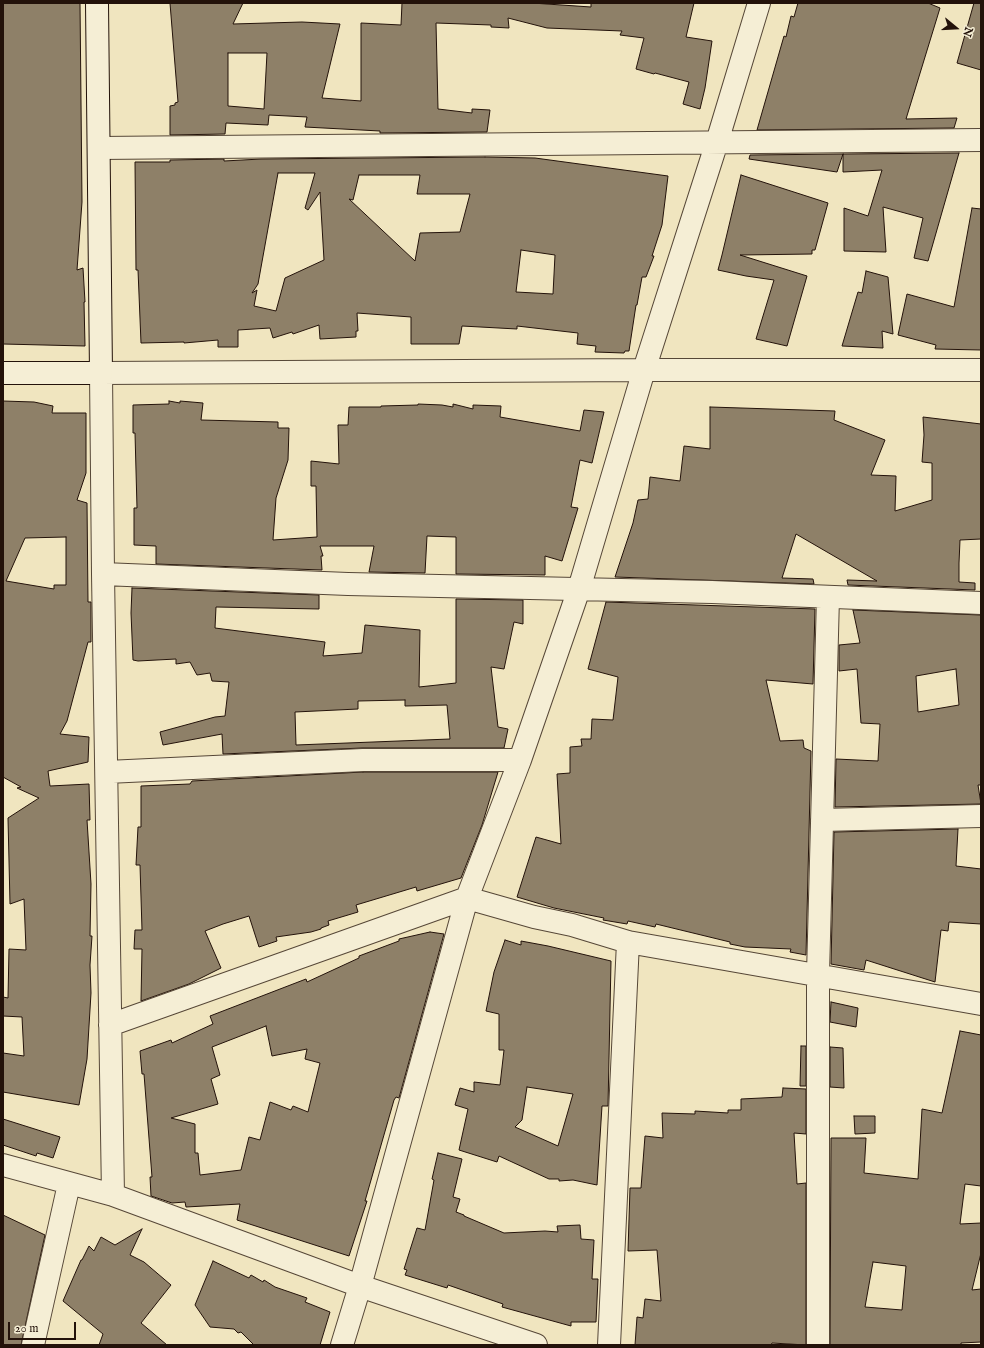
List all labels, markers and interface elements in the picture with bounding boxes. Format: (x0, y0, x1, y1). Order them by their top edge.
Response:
north arrow (936, 8, 976, 48)
text: N (959, 25, 976, 38)
scale bar (10, 1314, 78, 1340)
text: 20 m (15, 1321, 38, 1336)

